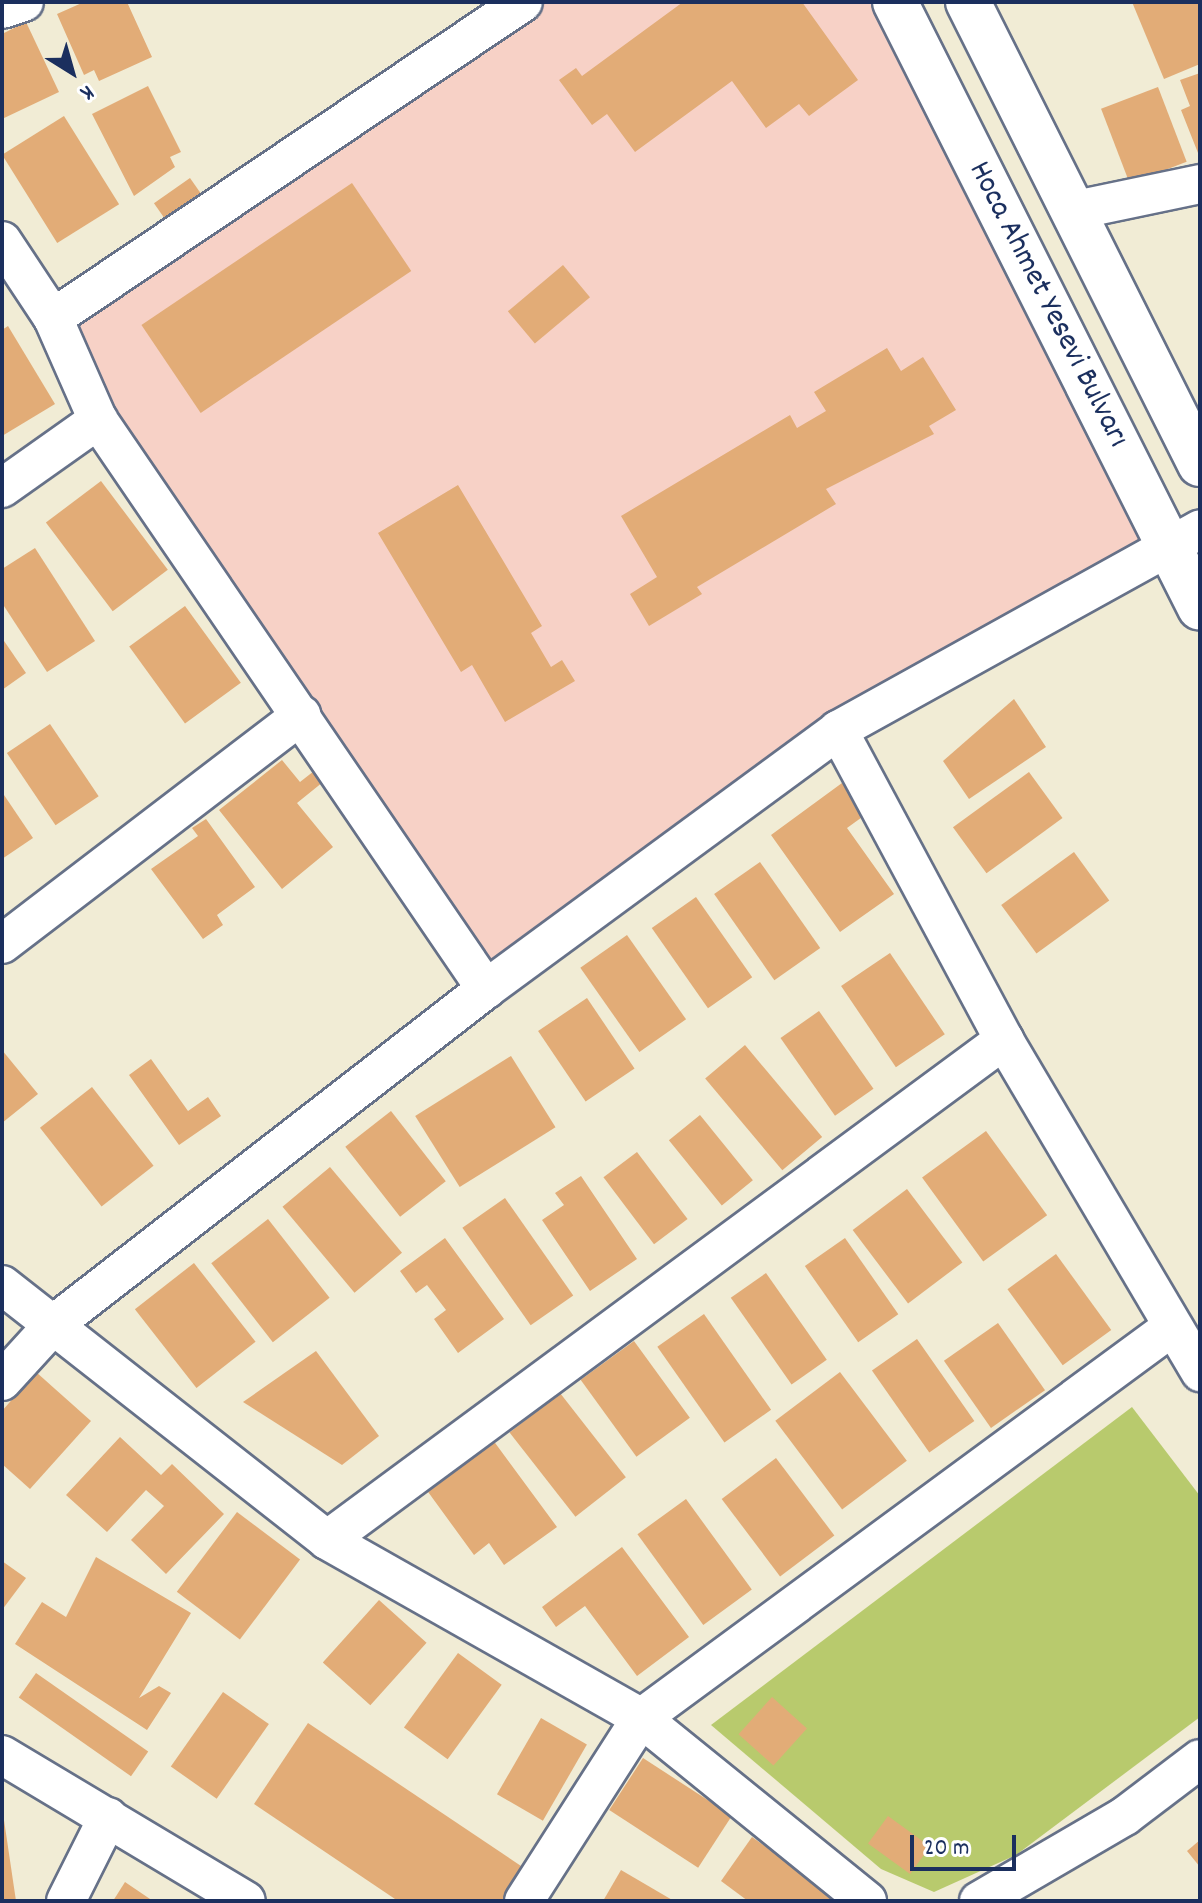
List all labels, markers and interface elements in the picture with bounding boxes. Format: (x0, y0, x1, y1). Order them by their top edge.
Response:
north arrow (32, 32, 112, 112)
text: K (73, 76, 100, 107)
street label: Hoca Ahmet Yesevi Bulvarı (958, 156, 1136, 454)
scale bar (914, 1819, 1020, 1869)
text: 20 m (924, 1832, 970, 1866)

